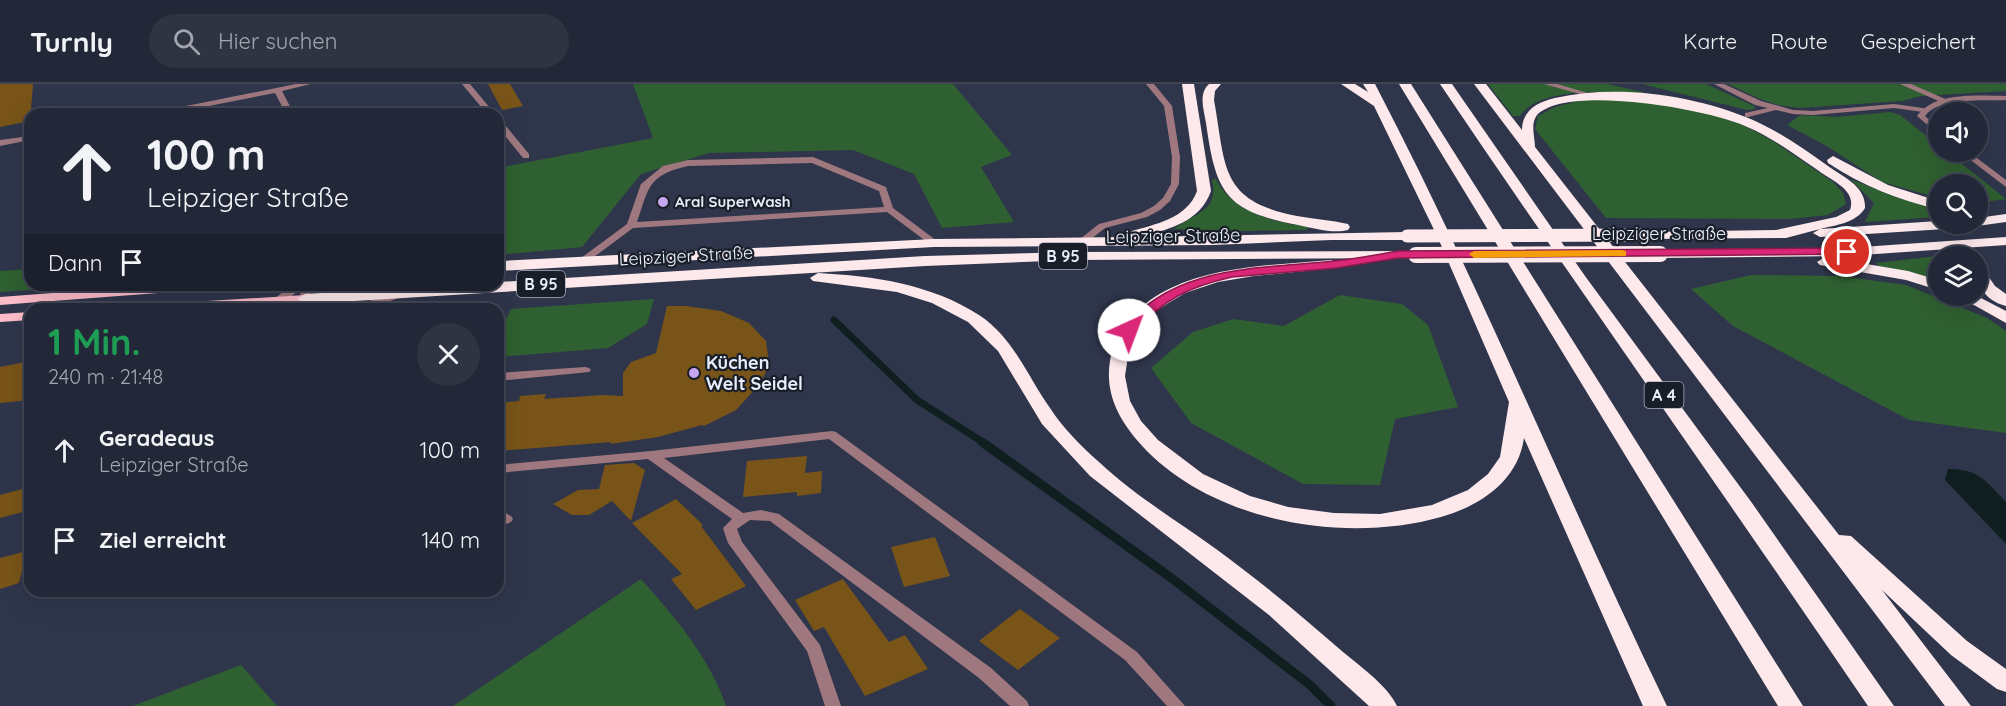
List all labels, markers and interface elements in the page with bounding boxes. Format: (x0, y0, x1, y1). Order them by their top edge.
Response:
search box (149, 14, 569, 68)
text: Turnly (30, 24, 113, 59)
icon: search (170, 25, 203, 58)
text: Hier suchen (218, 27, 337, 55)
text: Karte (1683, 28, 1737, 54)
text: Route (1770, 28, 1828, 54)
text: Gespeichert (1861, 28, 1976, 54)
map controls (1928, 102, 1988, 306)
button: sound (1928, 102, 1988, 162)
text: 100 m (147, 128, 265, 181)
icon: ahead (48, 132, 126, 210)
button: search (1928, 174, 1988, 234)
text: Leipziger Straße (147, 180, 349, 214)
place label: Aral SuperWash (675, 192, 791, 211)
marker: Aral SuperWash (656, 195, 670, 209)
street label: Leipziger Straße (1592, 222, 1726, 245)
street label: Leipziger Straße (1105, 223, 1240, 248)
pin (1821, 226, 1872, 277)
icon: arrive (1830, 235, 1863, 268)
street label: Leipziger Straße (618, 240, 754, 271)
road number: B 95 (1039, 243, 1087, 269)
icon: arrive (115, 246, 148, 279)
button: layers (1928, 246, 1988, 306)
text: Dann (48, 249, 103, 277)
road number: B 95 (517, 271, 565, 297)
position arrow (1097, 298, 1161, 362)
text: 1 Min. (48, 319, 140, 364)
button: close (417, 323, 480, 386)
place label: Küchen Welt Seidel (706, 351, 803, 395)
text: 240 m · 21:48 (48, 364, 163, 389)
marker: Küchen Welt Seidel (687, 366, 701, 380)
road number: A 4 (1644, 382, 1684, 408)
text: Geradeaus (99, 424, 214, 452)
icon: ahead (48, 434, 81, 467)
text: 100 m (420, 436, 480, 464)
text: Leipziger Straße (99, 452, 249, 477)
icon: arrive (48, 524, 81, 557)
text: Ziel erreicht (99, 526, 227, 554)
text: 140 m (421, 526, 480, 554)

